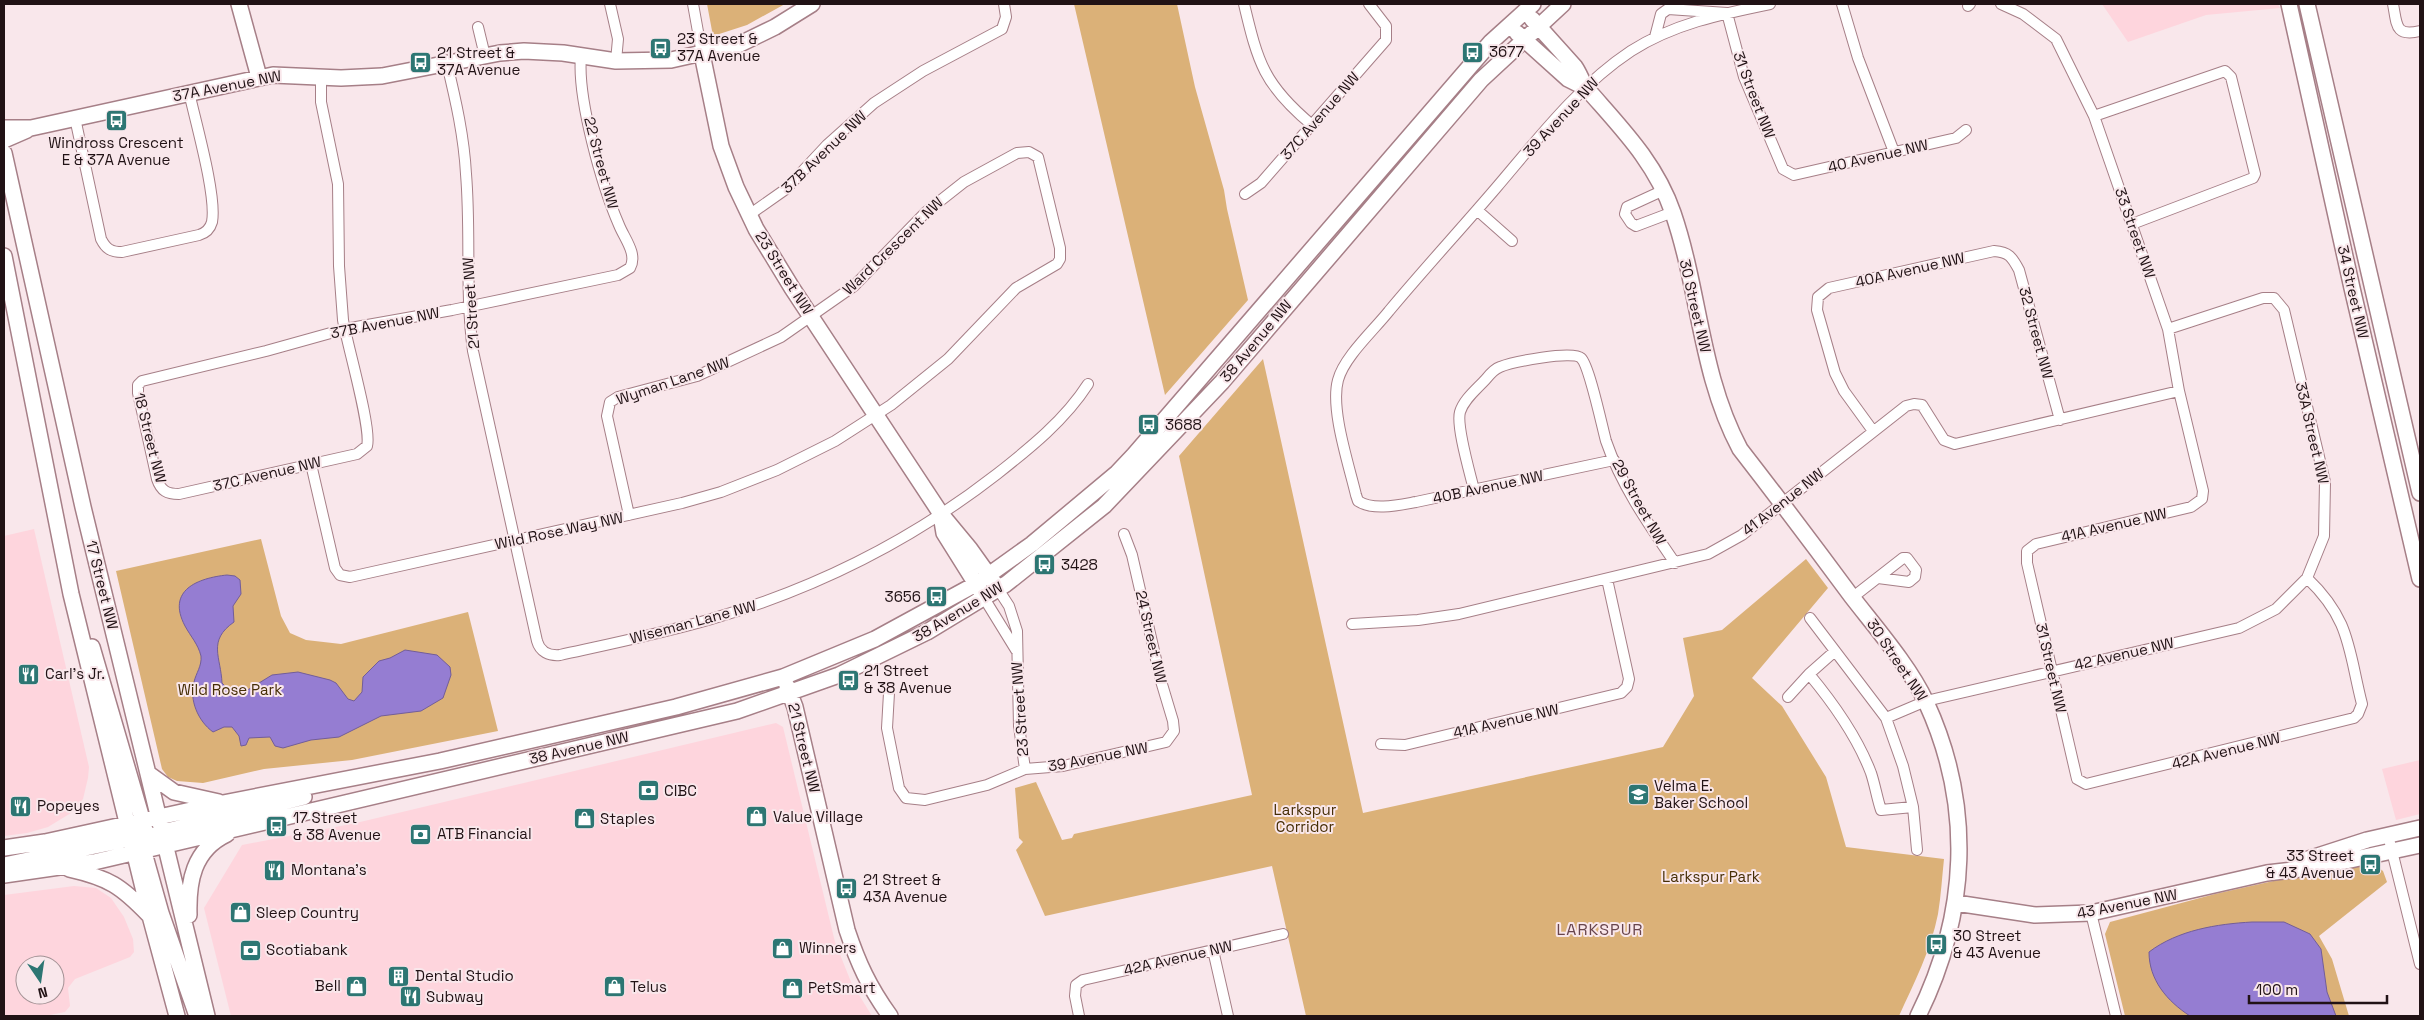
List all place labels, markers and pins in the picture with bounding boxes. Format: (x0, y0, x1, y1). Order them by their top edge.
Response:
place label: 23 Street & 37A Avenue (677, 29, 761, 65)
bus stop icon: 23 Street & 37A Avenue (649, 36, 673, 60)
bus stop icon: 3677 (1461, 40, 1485, 64)
place label: 3677 (1489, 42, 1524, 61)
place label: 21 Street & 37A Avenue (437, 43, 521, 79)
bus stop icon: 21 Street & 37A Avenue (409, 50, 433, 74)
bus stop icon: Windross Crescent E & 37A Avenue (104, 108, 128, 132)
place label: Windross Crescent E & 37A Avenue (48, 133, 184, 169)
bus stop icon: 3688 (1137, 413, 1161, 437)
place label: 3688 (1165, 415, 1202, 434)
bus stop icon: 3428 (1033, 553, 1057, 577)
place label: 3428 (1061, 555, 1098, 574)
bus stop icon: 3656 (925, 585, 949, 609)
place label: 3656 (885, 587, 921, 606)
place label: 21 Street & 38 Avenue (864, 661, 952, 697)
restaurant icon: Carl's Jr. (17, 662, 41, 686)
place label: Carl's Jr. (45, 664, 105, 683)
bus stop icon: 21 Street & 38 Avenue (836, 668, 860, 692)
place label: Velma E. Baker School (1654, 776, 1748, 812)
bank icon: CIBC (636, 779, 660, 803)
place label: CIBC (664, 781, 697, 800)
school or university icon: Velma E. Baker School (1626, 783, 1650, 807)
restaurant icon: Popeyes (9, 794, 33, 818)
place label: Popeyes (37, 796, 100, 815)
shop icon: Value Village (745, 805, 769, 829)
shop icon: Staples (572, 807, 596, 831)
place label: Value Village (773, 807, 863, 826)
place label: 17 Street & 38 Avenue (293, 808, 381, 844)
place label: Staples (600, 809, 655, 828)
bus stop icon: 17 Street & 38 Avenue (265, 815, 289, 839)
bank icon: ATB Financial (409, 822, 433, 846)
place label: ATB Financial (437, 824, 532, 843)
place label: 33 Street & 43 Avenue (2266, 846, 2354, 882)
bus stop icon: 33 Street & 43 Avenue (2358, 853, 2382, 877)
restaurant icon: Montana's (263, 858, 287, 882)
place label: Montana's (291, 860, 367, 879)
place label: 21 Street & 43A Avenue (863, 870, 947, 906)
bus stop icon: 21 Street & 43A Avenue (835, 877, 859, 901)
shop icon: Sleep Country (228, 901, 252, 925)
place label: Sleep Country (256, 903, 359, 922)
place label: 30 Street & 43 Avenue (1953, 926, 2041, 962)
bus stop icon: 30 Street & 43 Avenue (1925, 933, 1949, 957)
shop icon: Winners (771, 936, 795, 960)
bank icon: Scotiabank (238, 938, 262, 962)
place label: Winners (799, 938, 857, 957)
place label: Scotiabank (266, 940, 348, 959)
building icon: Dental Studio (387, 964, 411, 988)
place label: Dental Studio (415, 966, 514, 985)
shop icon: Bell (345, 974, 369, 998)
shop icon: Telus (602, 975, 626, 999)
place label: Bell (315, 976, 341, 995)
shop icon: PetSmart (780, 976, 804, 1000)
place label: Telus (630, 977, 667, 996)
place label: PetSmart (808, 978, 876, 997)
restaurant icon: Subway (398, 985, 422, 1009)
place label: Subway (426, 987, 483, 1006)

